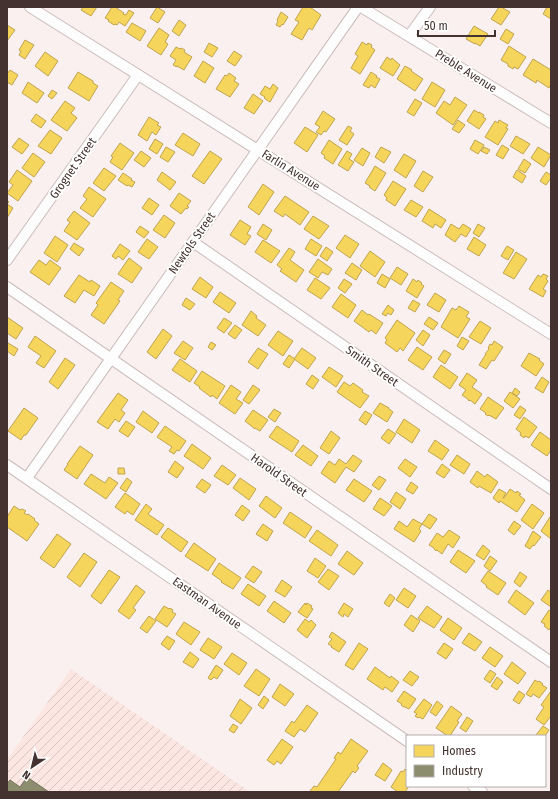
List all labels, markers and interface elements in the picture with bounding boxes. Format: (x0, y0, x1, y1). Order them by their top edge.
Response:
scale bar (418, 12, 495, 38)
text: 50 m (424, 19, 448, 33)
street label: Preble Avenue (433, 46, 499, 96)
street label: Grognet Street (47, 135, 99, 201)
street label: Farlin Avenue (259, 147, 323, 193)
street label: Newtols Street (166, 210, 218, 276)
street label: Smith Street (343, 343, 401, 389)
street label: Harold Street (248, 451, 310, 499)
street label: Eastman Avenue (170, 574, 244, 632)
legend (406, 735, 546, 787)
text: Homes (442, 744, 476, 758)
north arrow (12, 747, 52, 787)
text: Industry (442, 764, 483, 778)
text: N (20, 768, 33, 782)

